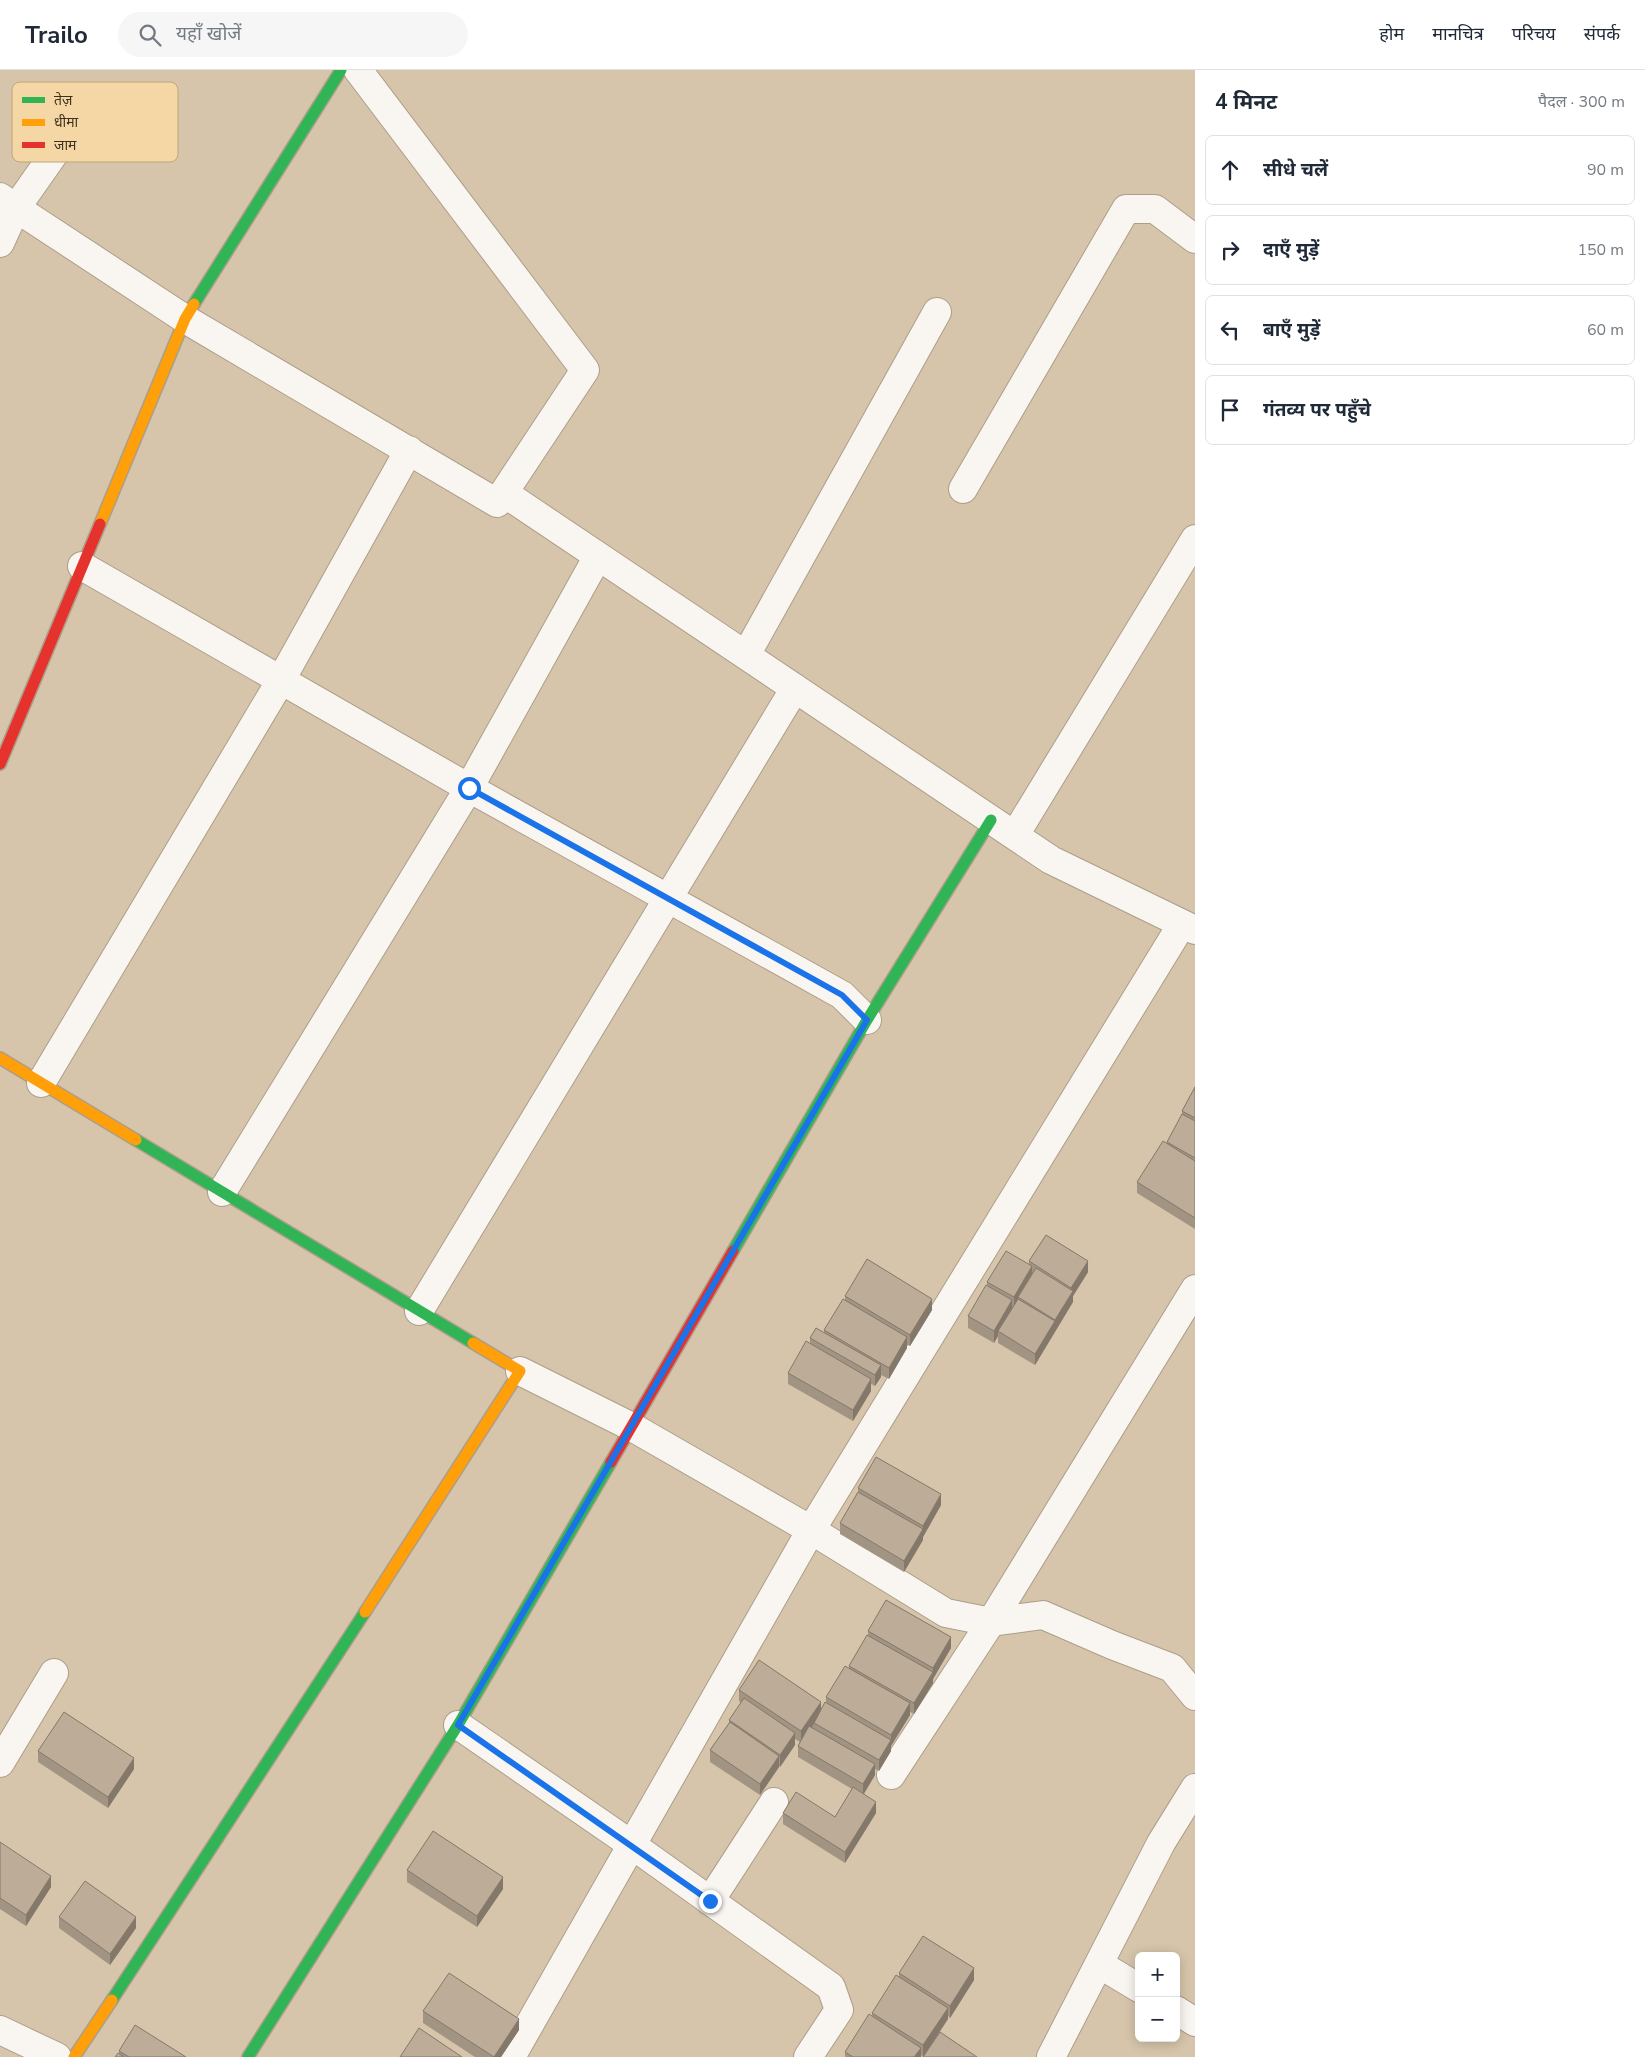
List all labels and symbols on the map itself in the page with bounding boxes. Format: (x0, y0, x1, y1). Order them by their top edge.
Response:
legend (12, 82, 178, 162)
text: तेज़ (54, 91, 73, 110)
text: धीमा (54, 113, 79, 132)
text: जाम (54, 136, 77, 155)
route start (458, 777, 481, 800)
route end (699, 1890, 722, 1913)

